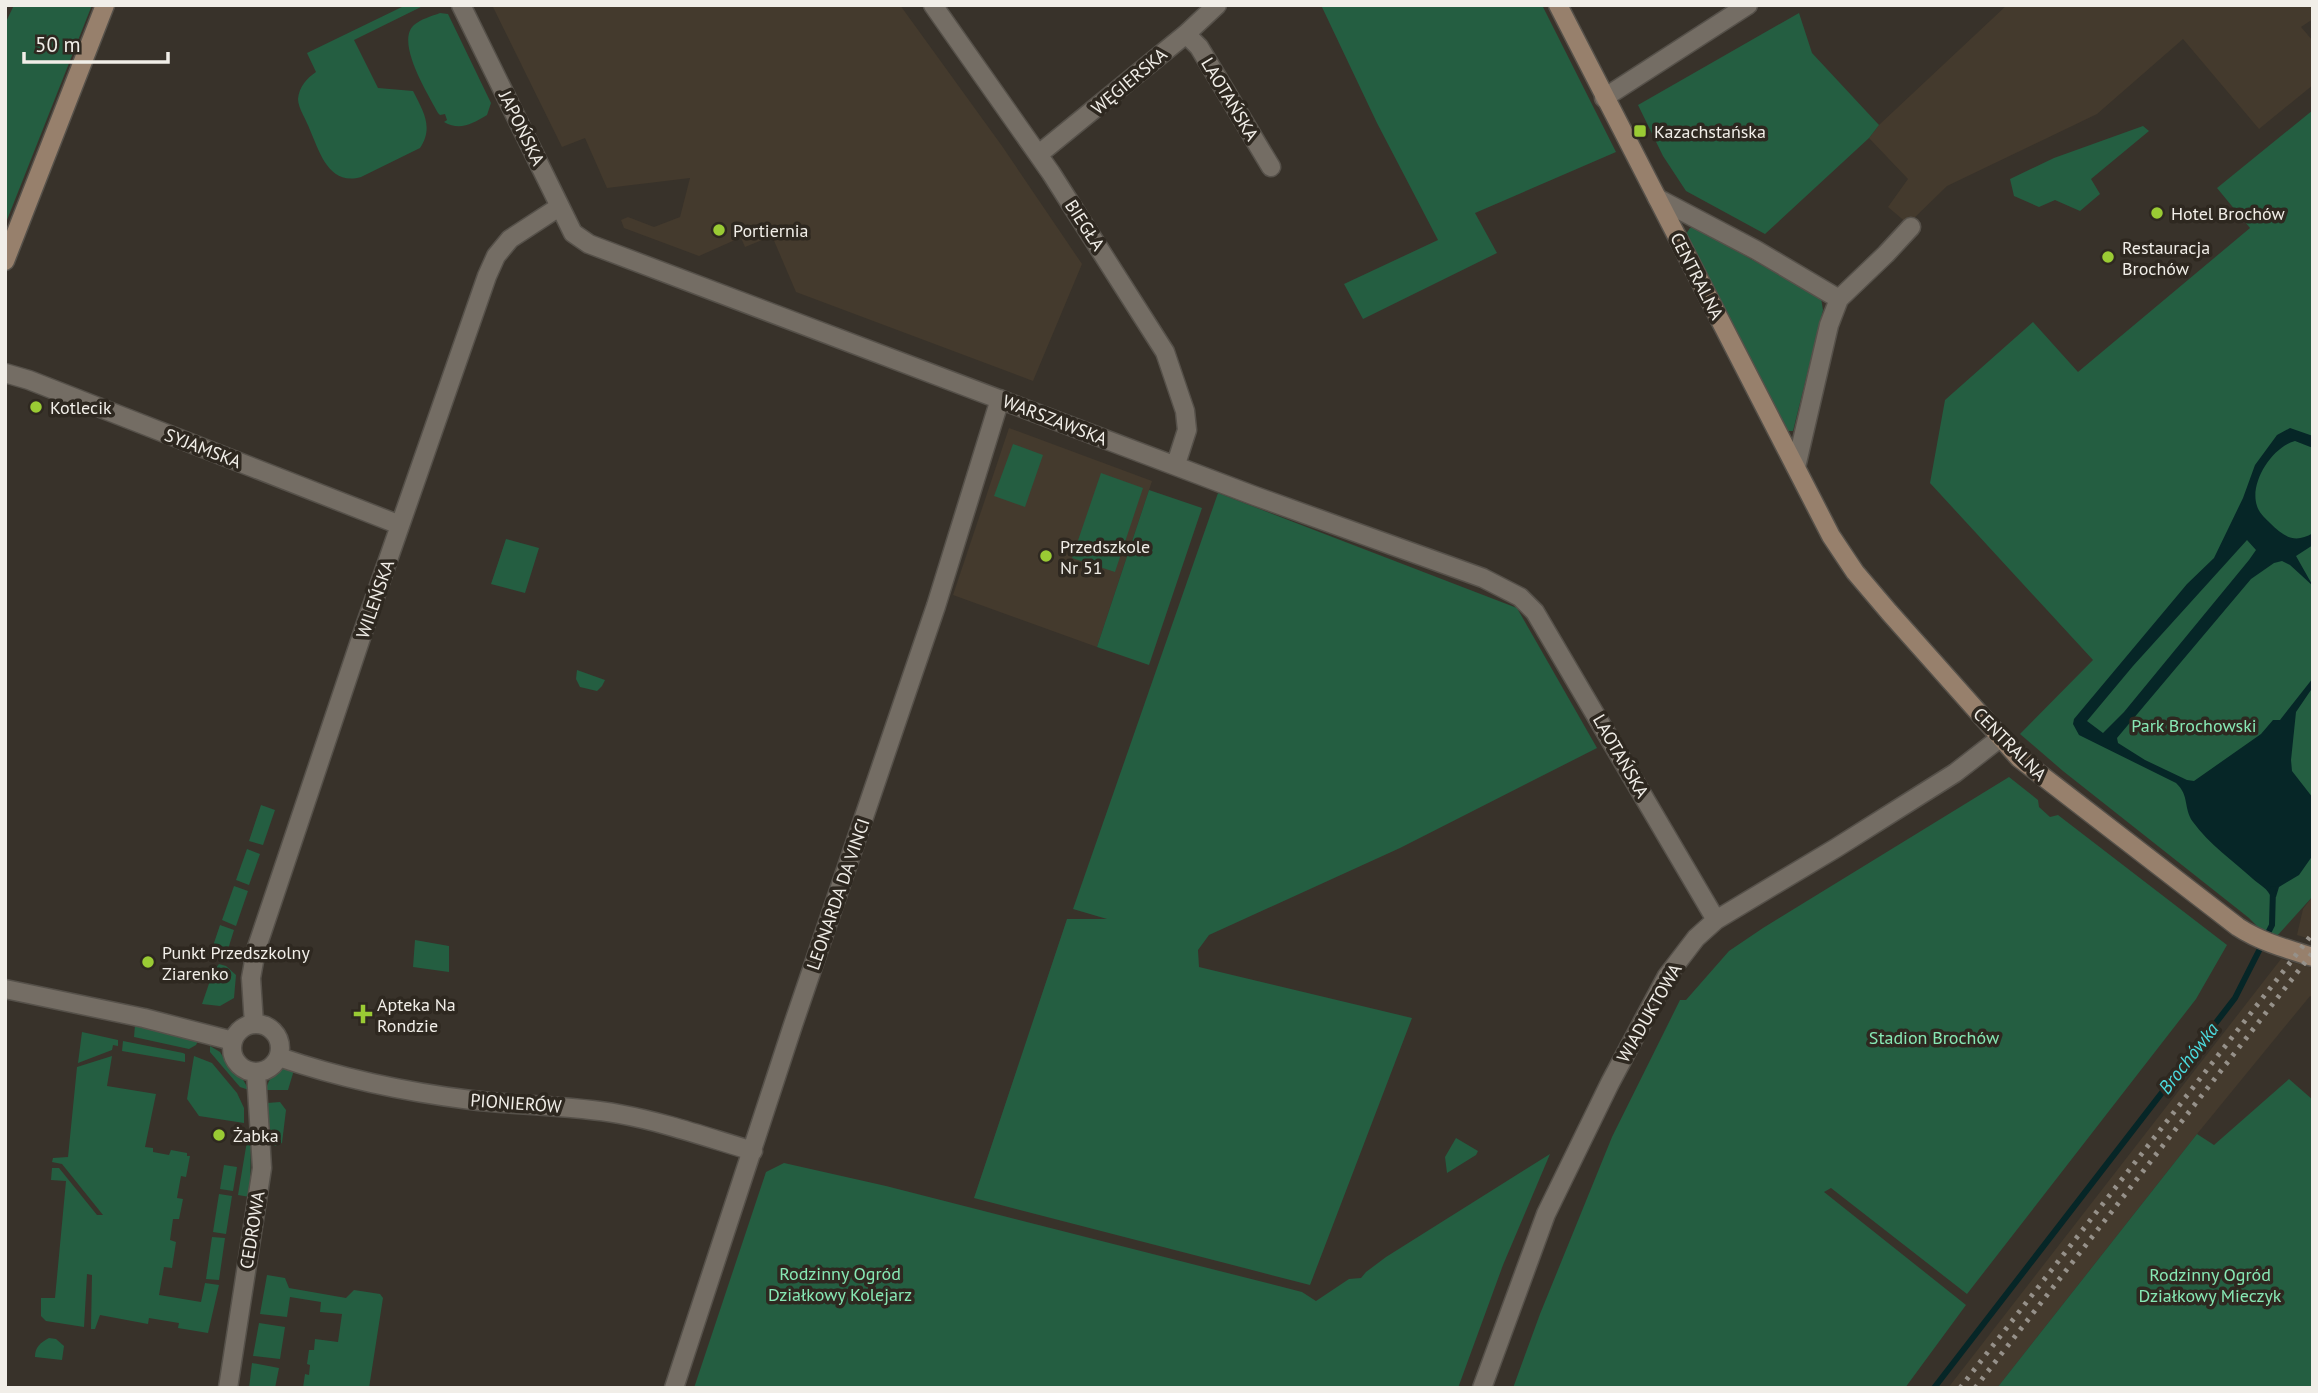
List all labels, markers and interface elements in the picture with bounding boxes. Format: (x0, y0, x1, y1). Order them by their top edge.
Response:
scale bar (24, 21, 168, 65)
text: 50 m (35, 31, 81, 58)
street label: WĘGIERSKA (1086, 42, 1172, 119)
street label: LAOTAŃSKA (1196, 53, 1264, 145)
street label: JAPOŃSKA (494, 86, 550, 170)
place label: Kazachstańska (1654, 120, 1766, 143)
marker: Kazachstańska (1632, 123, 1648, 139)
street label: BIEGŁA (1060, 195, 1110, 255)
place label: Hotel Brochów (2171, 202, 2286, 225)
marker: Hotel Brochów (2149, 205, 2165, 221)
place label: Portiernia (733, 219, 809, 242)
marker: Portiernia (711, 222, 727, 238)
street label: CENTRALNA (1665, 229, 1729, 324)
place label: Restauracja Brochów (2122, 236, 2210, 280)
marker: Restauracja Brochów (2100, 249, 2116, 265)
street label: WARSZAWSKA (999, 390, 1111, 451)
place label: Kotlecik (50, 396, 112, 419)
marker: Kotlecik (28, 399, 44, 415)
street label: SYJAMSKA (161, 423, 245, 473)
place label: Przedszkole Nr 51 (1060, 535, 1150, 579)
marker: Przedszkole Nr 51 (1038, 548, 1054, 564)
street label: WILEŃSKA (351, 556, 399, 641)
street label: CENTRALNA (1968, 702, 2052, 786)
street label: LAOTAŃSKA (1588, 710, 1654, 802)
park label: Park Brochowski (2131, 714, 2257, 737)
street label: LEONARDA DA VINCI (801, 815, 875, 973)
place label: Punkt Przedszkolny Ziarenko (162, 941, 310, 985)
marker: Punkt Przedszkolny Ziarenko (140, 954, 156, 970)
street label: WIADUKTOWA (1611, 959, 1687, 1067)
place label: Apteka Na Rondzie (377, 993, 456, 1037)
marker: Apteka Na Rondzie (355, 1006, 371, 1022)
water label: Brochówka (2153, 1017, 2224, 1098)
park label: Stadion Brochów (1869, 1026, 2000, 1049)
street label: PIONIERÓW (470, 1088, 562, 1118)
place label: Żabka (233, 1124, 279, 1147)
marker: Żabka (211, 1127, 227, 1143)
street label: CEDROWA (235, 1189, 270, 1271)
park label: Rodzinny Ogród Działkowy Kolejarz (768, 1262, 912, 1306)
park label: Rodzinny Ogród Działkowy Mieczyk (2139, 1263, 2282, 1307)

